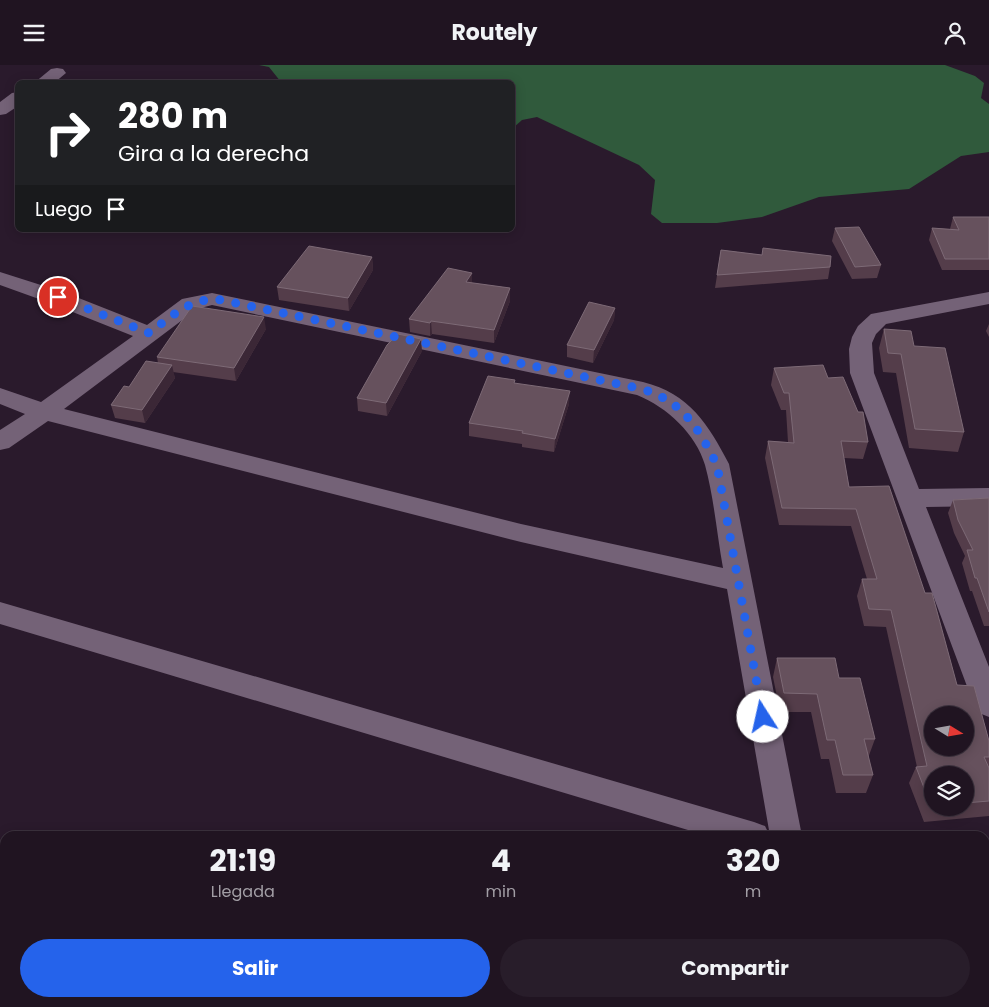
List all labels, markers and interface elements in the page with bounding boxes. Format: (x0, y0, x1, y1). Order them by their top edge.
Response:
text: Routely (451, 17, 538, 48)
icon: menu (20, 19, 48, 47)
icon: person (941, 19, 969, 47)
text: 280 m (118, 91, 228, 140)
icon: right (35, 100, 100, 165)
text: Gira a la derecha (118, 138, 309, 169)
icon: arrive (102, 195, 130, 223)
text: Luego (35, 196, 92, 223)
pin (37, 276, 79, 318)
icon: arrive (44, 283, 72, 311)
position arrow (736, 690, 788, 742)
north arrow (924, 706, 974, 756)
map controls (924, 706, 974, 816)
button: layers (924, 766, 974, 816)
text: 21:19 (209, 839, 276, 882)
text: 4 (491, 839, 511, 882)
text: 320 (726, 839, 781, 882)
text: Llegada (211, 880, 275, 903)
text: min (486, 880, 516, 903)
text: m (745, 880, 761, 903)
button: Salir (20, 939, 490, 997)
button: Compartir (500, 939, 970, 997)

